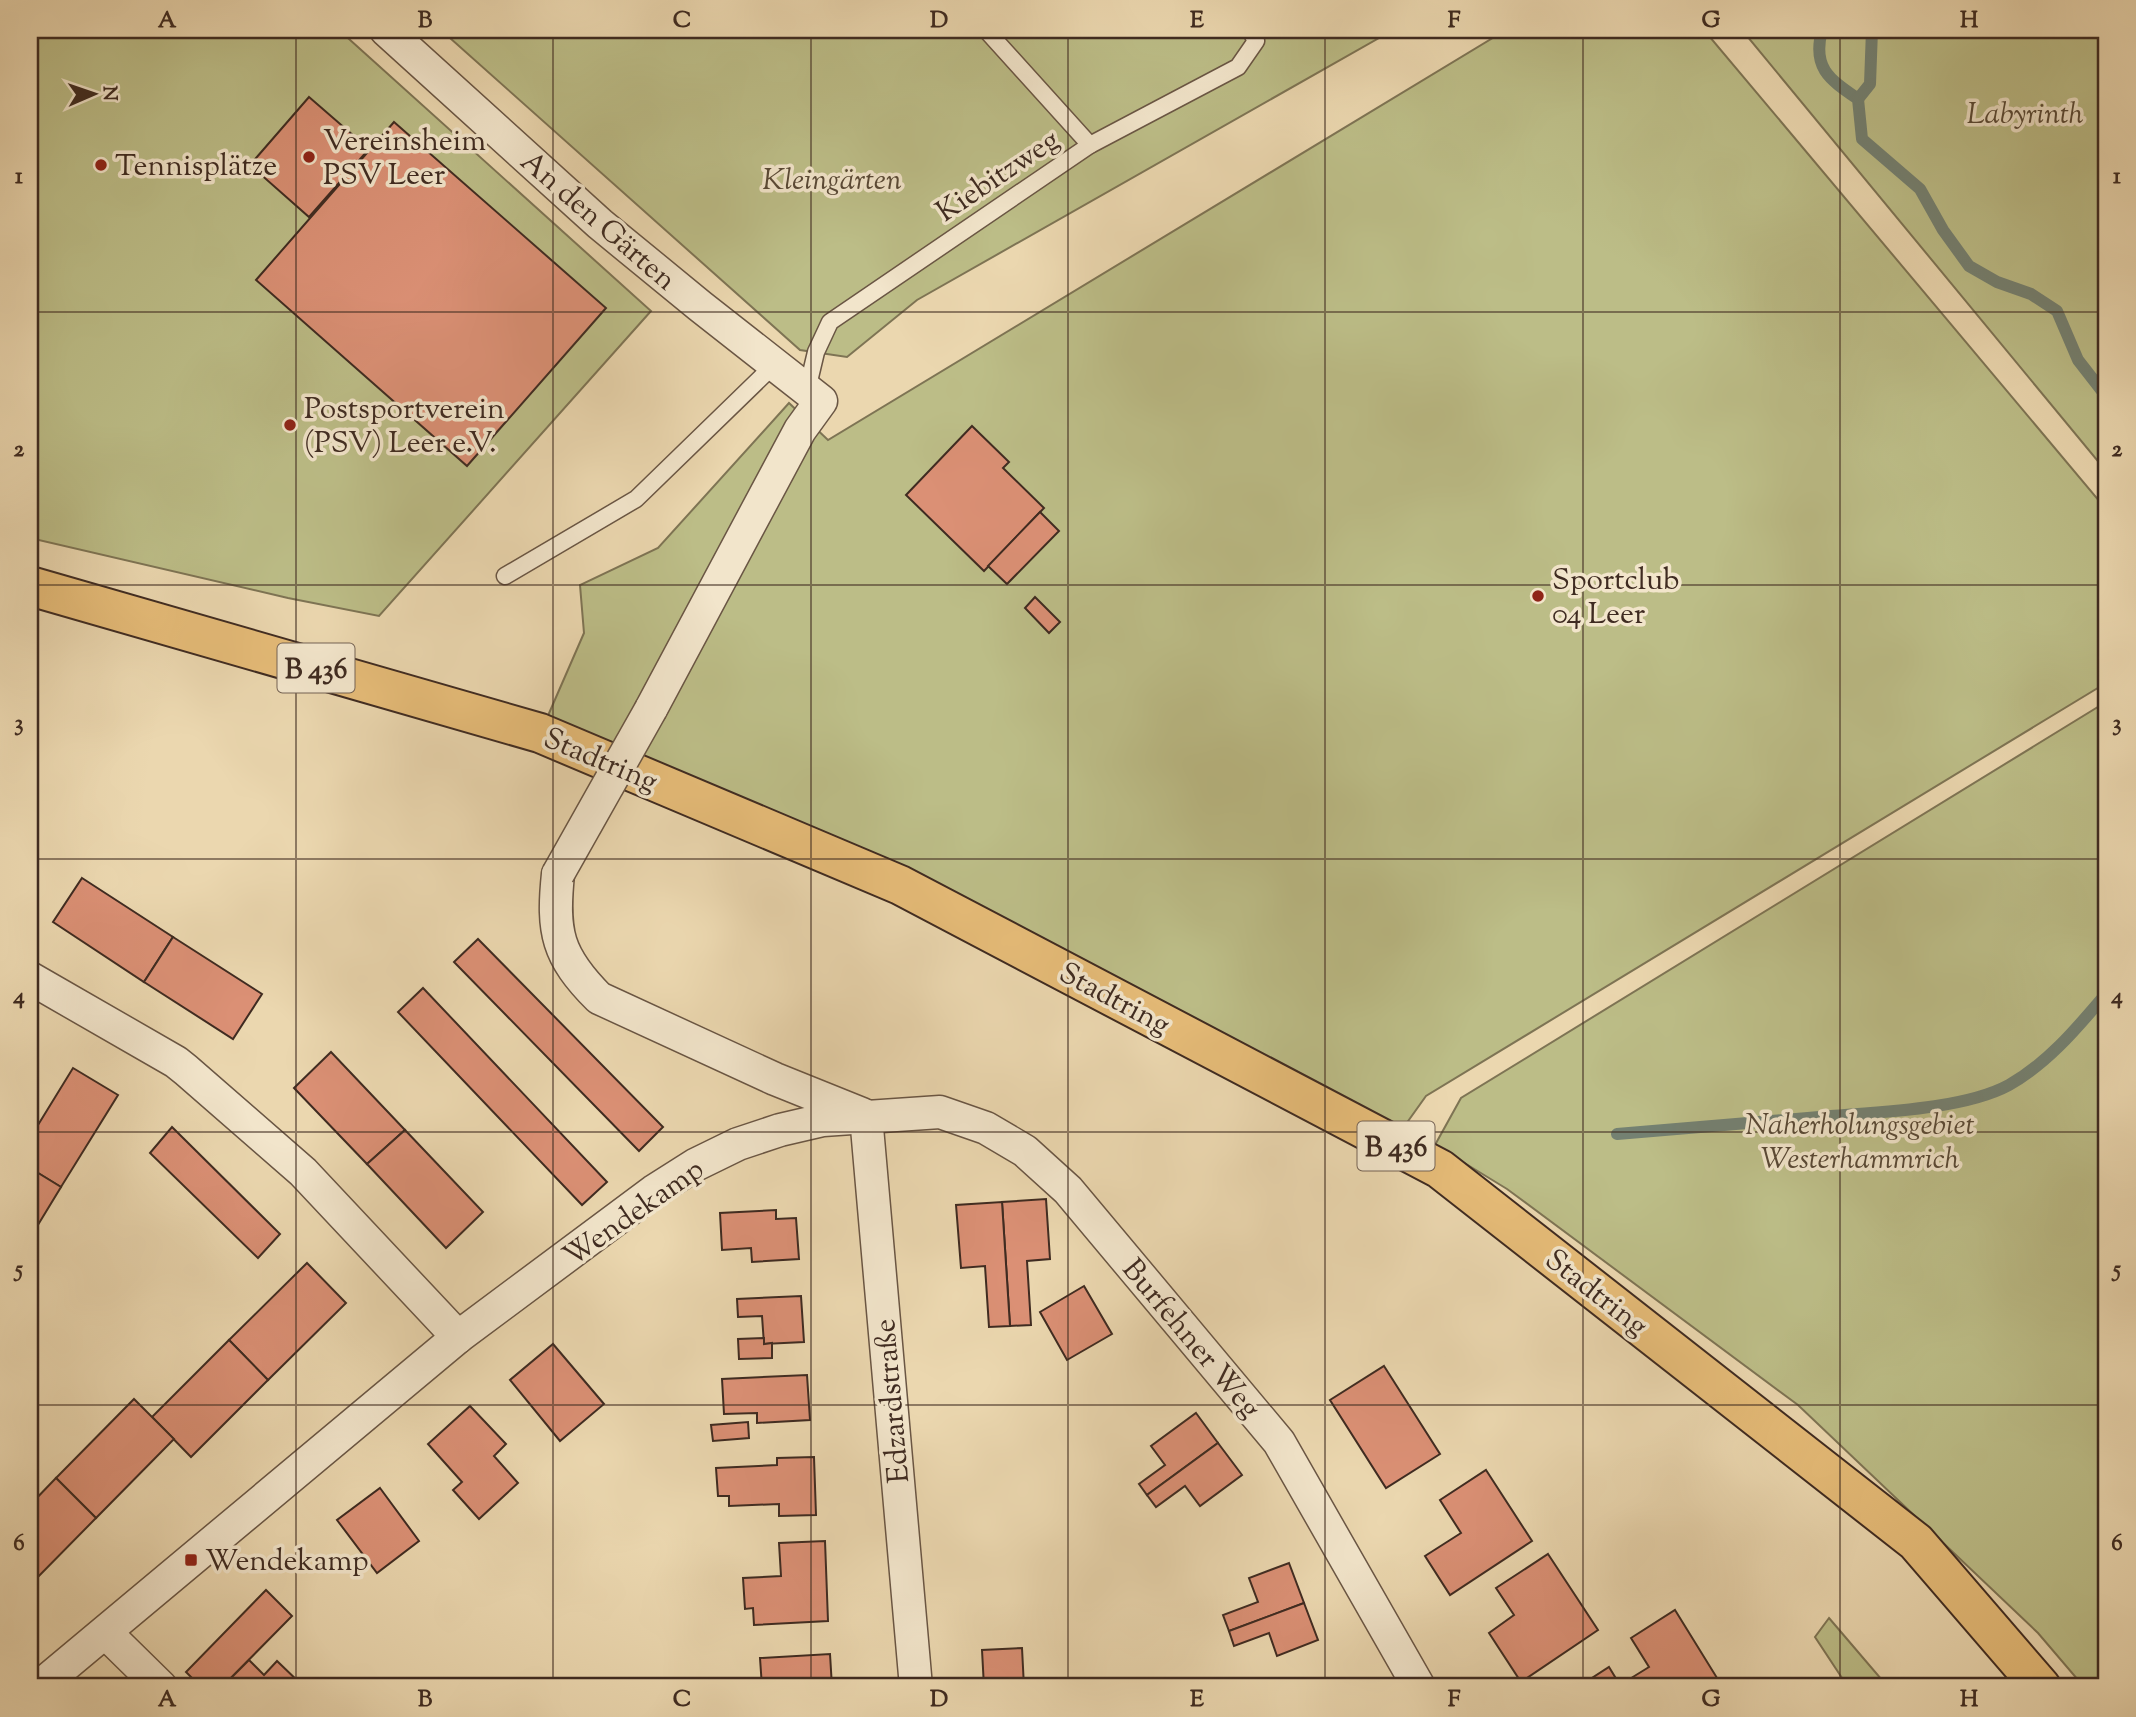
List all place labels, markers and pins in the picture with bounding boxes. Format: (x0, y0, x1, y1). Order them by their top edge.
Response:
place label: Vereinsheim PSV Leer (323, 121, 486, 198)
place label: Tennisplätze (115, 146, 277, 189)
marker: Vereinsheim PSV Leer (301, 149, 317, 165)
marker: Tennisplätze (93, 157, 109, 173)
place label: Postsportverein (PSV) Leer e.V. (304, 389, 505, 466)
marker: Postsportverein (PSV) Leer e.V. (282, 417, 298, 433)
place label: Sportclub 04 Leer (1552, 560, 1679, 637)
marker: Sportclub 04 Leer (1530, 588, 1546, 604)
place label: Wendekamp (205, 1541, 369, 1584)
marker: Wendekamp (183, 1552, 199, 1568)

